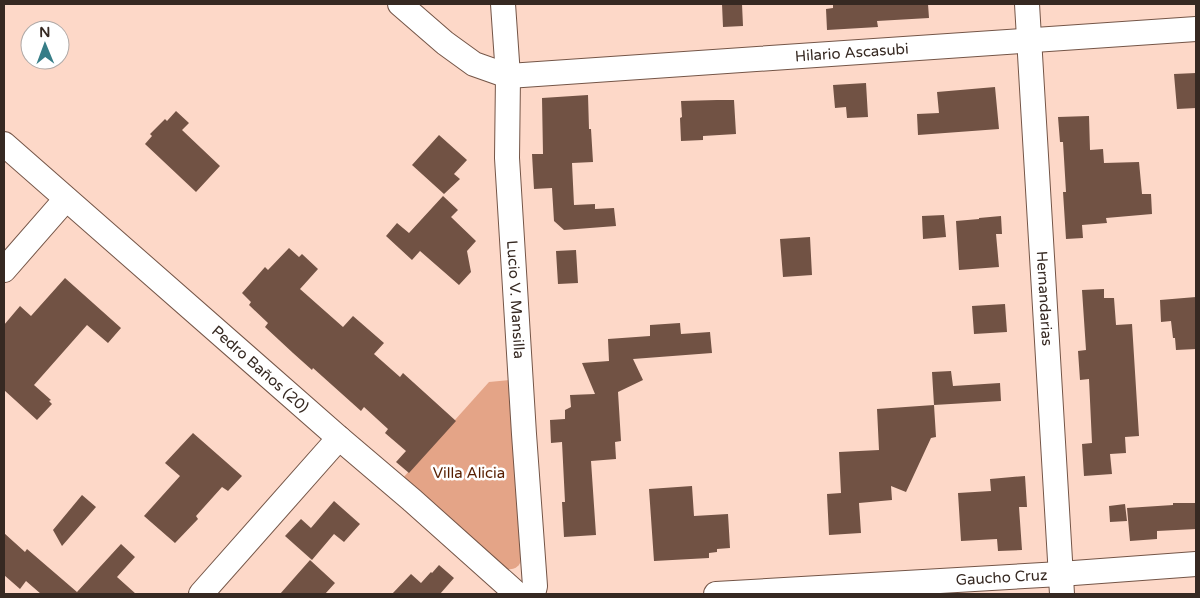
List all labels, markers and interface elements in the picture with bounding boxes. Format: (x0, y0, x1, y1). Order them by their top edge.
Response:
north arrow (20, 20, 70, 70)
text: N (39, 24, 51, 41)
street label: Hilario Ascasubi (794, 40, 909, 65)
street label: Lucio V. Mansilla (503, 240, 528, 359)
street label: Hernandarias (1033, 250, 1056, 347)
street label: Pedro Baños (20) (208, 322, 312, 416)
park label: Villa Alicia (433, 464, 505, 482)
street label: Gaucho Cruz (955, 566, 1048, 589)

